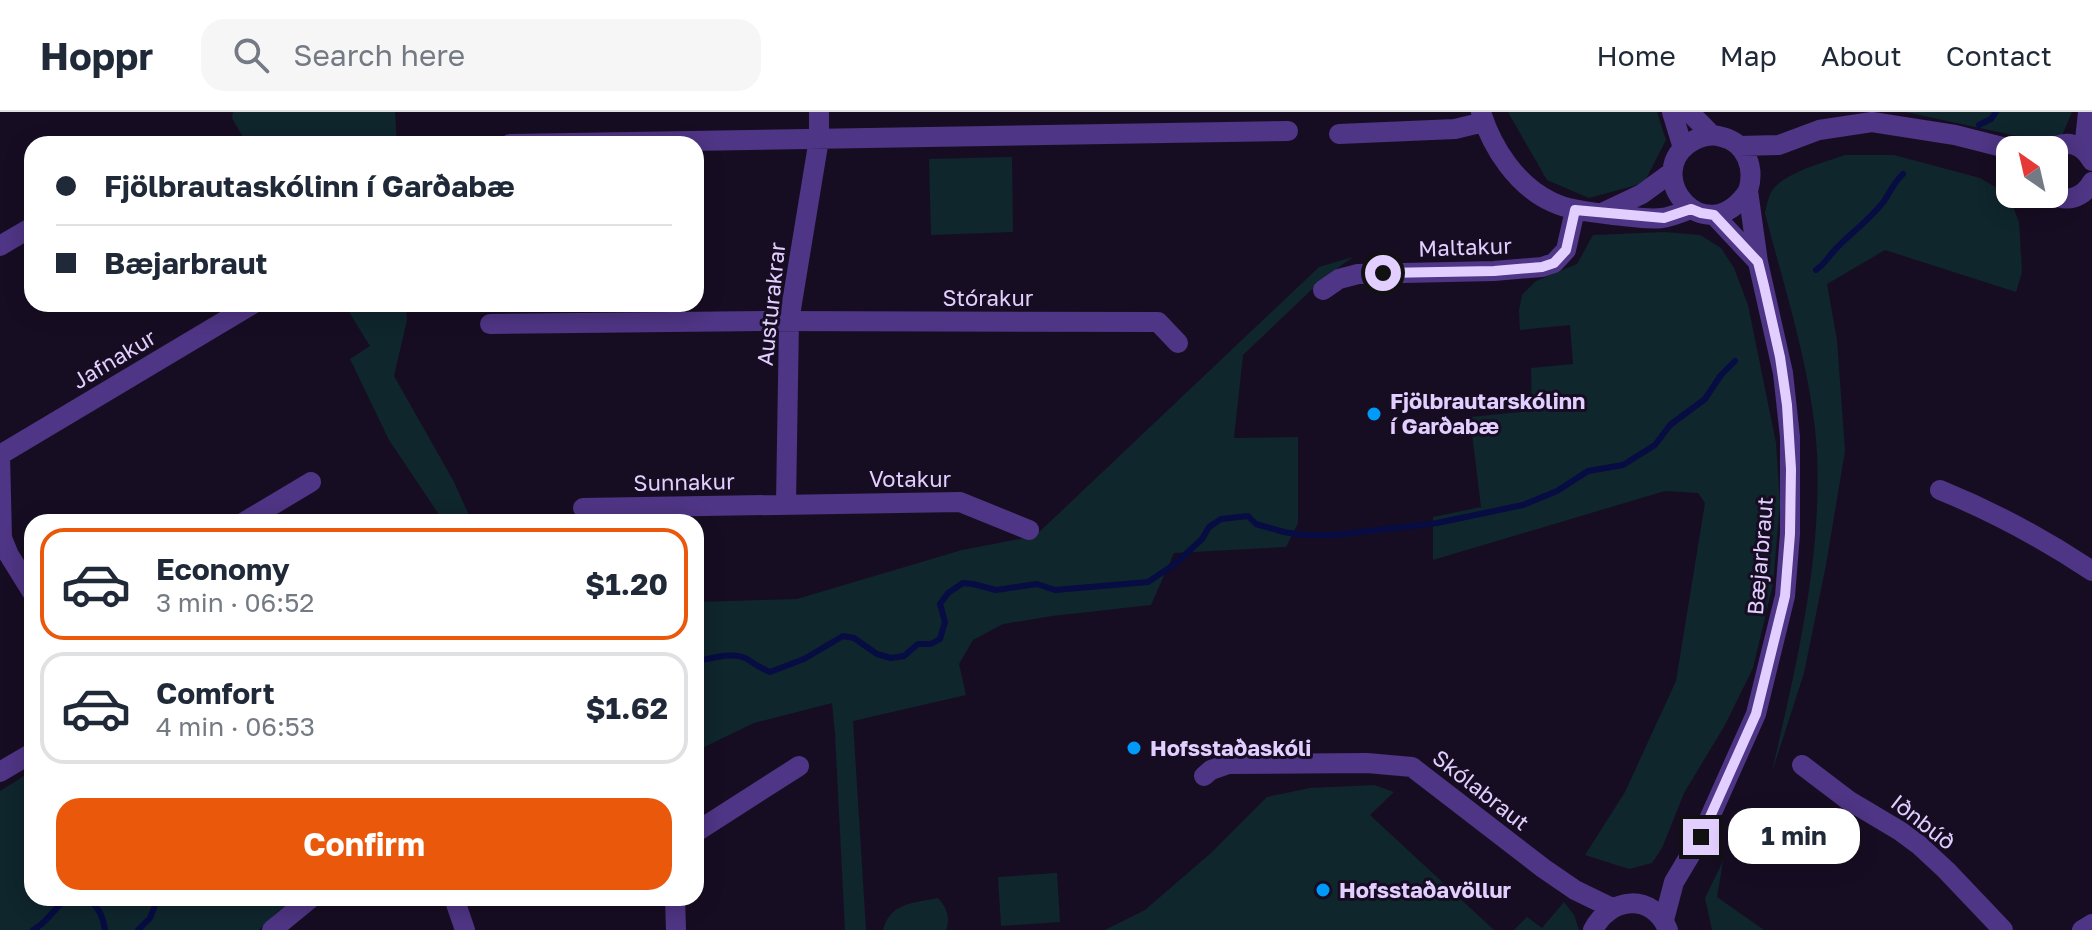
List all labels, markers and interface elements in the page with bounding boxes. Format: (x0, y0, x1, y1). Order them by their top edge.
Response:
search box (201, 19, 761, 91)
text: Hoppr (40, 33, 153, 78)
icon: search (229, 33, 273, 77)
text: Search here (293, 37, 465, 73)
text: Home (1597, 39, 1676, 72)
text: Map (1720, 39, 1777, 72)
text: About (1821, 39, 1902, 72)
text: Contact (1946, 39, 2052, 72)
north arrow (1996, 136, 2068, 208)
map controls (1996, 136, 2068, 208)
text: Fjölbrautaskólinn í Garðabæ (104, 168, 515, 204)
street label: Maltakur (1418, 231, 1513, 262)
street label: Austurakrar (751, 240, 790, 367)
text: Bæjarbraut (104, 245, 267, 281)
route start (1365, 255, 1401, 291)
street label: Stórakur (943, 284, 1034, 311)
street label: Jafnakur (67, 323, 161, 394)
place label: Fjölbrautarskólinn í Garðabæ (1390, 387, 1585, 439)
marker: Fjölbrautarskólinn í Garðabæ (1365, 405, 1383, 423)
street label: Votakur (869, 465, 952, 492)
street label: Sunnakur (633, 467, 735, 496)
street label: Bæjarbraut (1741, 496, 1778, 616)
icon: car (60, 548, 132, 620)
text: Economy (156, 551, 290, 587)
text: $1.20 (585, 566, 668, 602)
text: 3 min · 06:52 (156, 587, 314, 618)
icon: car (60, 672, 132, 744)
text: Comfort (156, 675, 275, 711)
text: $1.62 (586, 690, 668, 726)
text: 4 min · 06:53 (156, 711, 315, 742)
place label: Hofsstaðaskóli (1150, 734, 1311, 761)
marker: Hofsstaðaskóli (1125, 739, 1143, 757)
street label: Skólabraut (1428, 744, 1535, 836)
street label: Iðnbúð (1886, 788, 1961, 855)
button: Confirm (56, 798, 672, 890)
callout: 1 min (1729, 809, 1861, 865)
route end (1683, 819, 1719, 855)
text: 1 min (1761, 820, 1827, 851)
place label: Hofsstaðavöllur (1339, 876, 1512, 903)
marker: Hofsstaðavöllur (1314, 881, 1332, 899)

